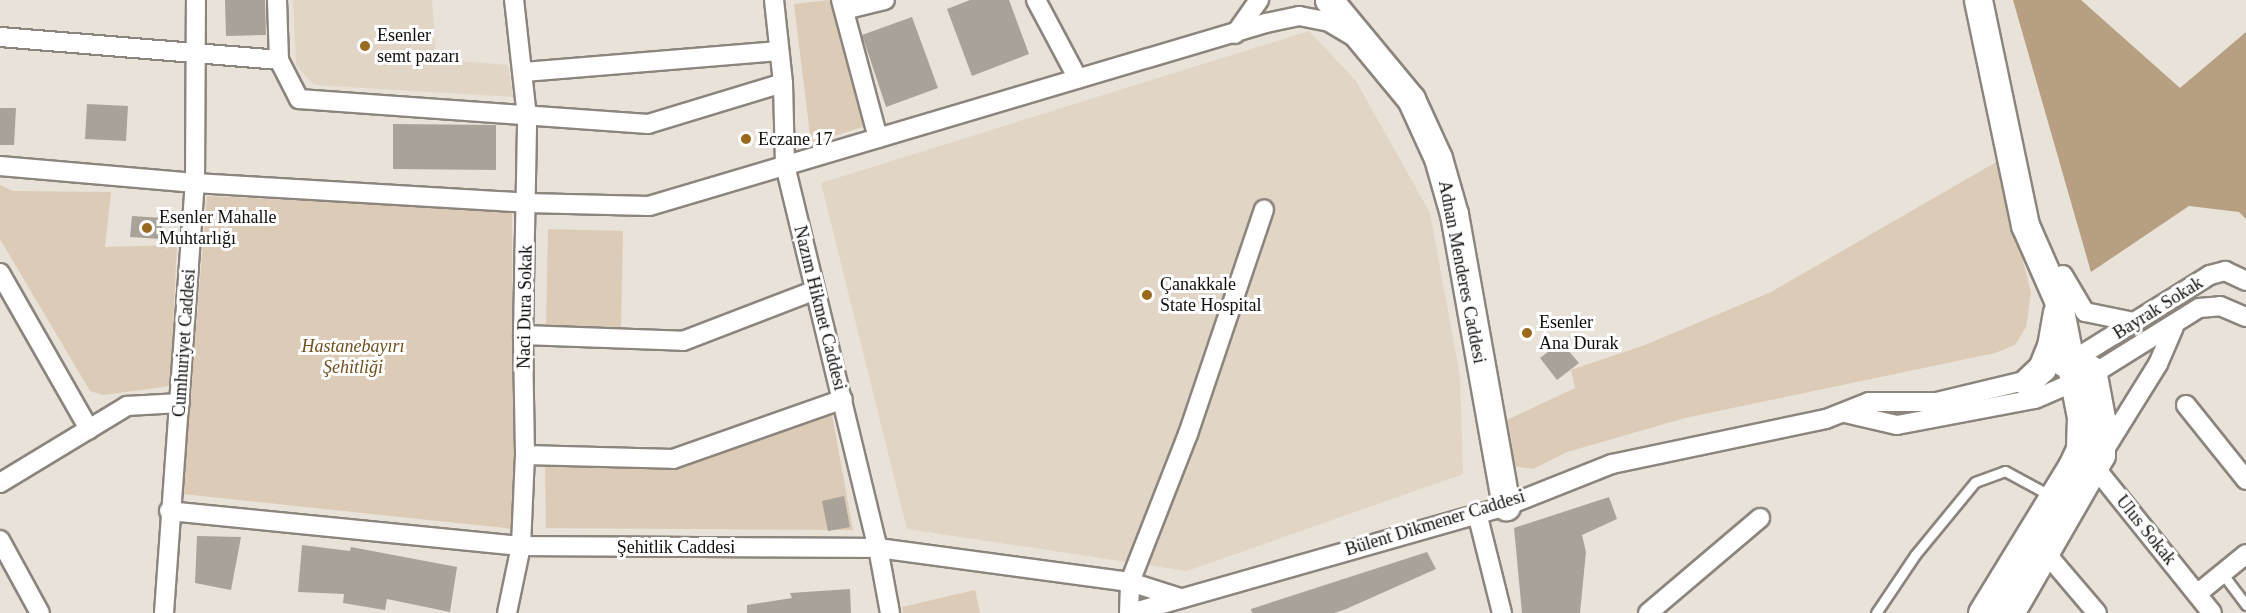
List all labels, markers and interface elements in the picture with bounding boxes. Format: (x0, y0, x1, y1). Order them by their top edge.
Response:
place label: Esenler semt pazarı (377, 25, 459, 68)
marker: Esenler semt pazarı (358, 39, 372, 53)
place label: Eczane 17 (758, 128, 832, 150)
marker: Eczane 17 (739, 132, 753, 146)
street label: Adnan Menderes Caddesi (1434, 179, 1490, 365)
place label: Esenler Mahalle Muhtarlığı (159, 207, 276, 250)
marker: Esenler Mahalle Muhtarlığı (140, 221, 154, 235)
street label: Nazım Hikmet Caddesi (789, 223, 851, 393)
street label: Naci Dura Sokak (513, 245, 537, 369)
street label: Cumhuriyet Caddesi (168, 268, 200, 418)
street label: Bayrak Sokak (2109, 272, 2207, 344)
place label: Çanakkale State Hospital (1160, 274, 1261, 316)
marker: Çanakkale State Hospital (1138, 286, 1156, 304)
place label: Esenler Ana Durak (1539, 312, 1618, 354)
marker: Esenler Ana Durak (1520, 326, 1534, 340)
park label: Hastanebayırı Şehitliği (302, 336, 404, 378)
street label: Bülent Dikmener Caddesi (1342, 485, 1528, 561)
street label: Ulus Sokak (2111, 491, 2181, 569)
street label: Şehitlik Caddesi (617, 536, 735, 558)

